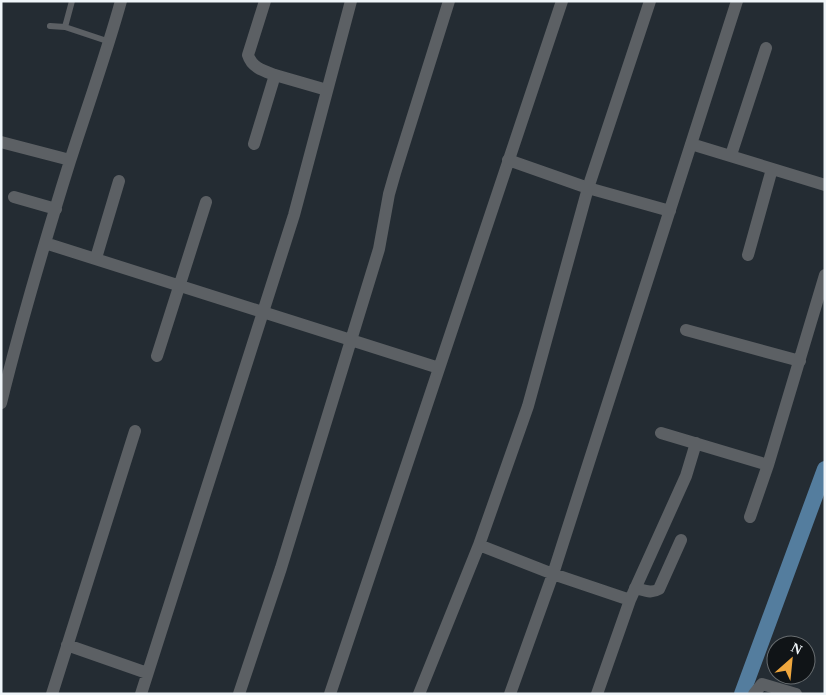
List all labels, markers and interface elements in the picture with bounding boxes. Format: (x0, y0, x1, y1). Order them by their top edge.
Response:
north arrow (766, 635, 816, 685)
text: N (789, 640, 805, 658)

